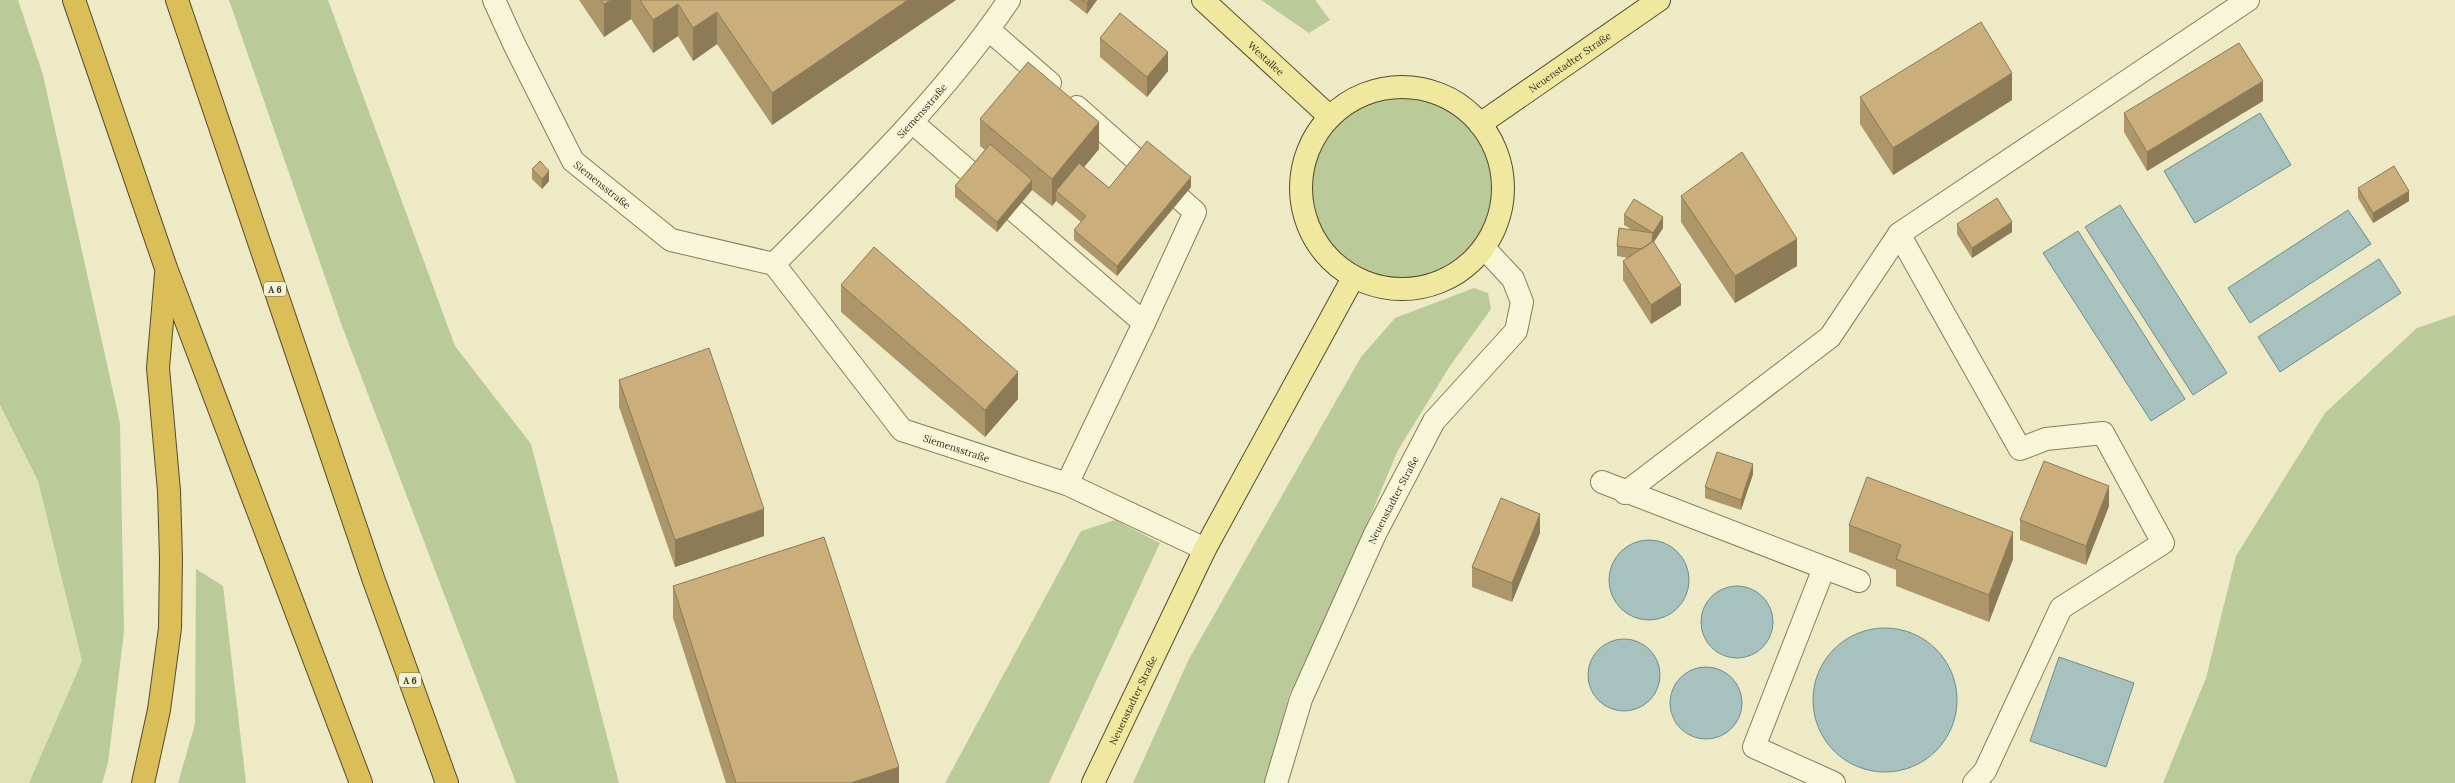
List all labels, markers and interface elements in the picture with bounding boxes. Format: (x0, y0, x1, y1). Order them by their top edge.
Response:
street label: Neuenstadter Straße (1526, 28, 1614, 95)
street label: Westallee (1245, 38, 1288, 79)
street label: Siemensstraße (894, 80, 950, 141)
street label: Siemensstraße (571, 158, 634, 212)
road number: A 6 (264, 282, 286, 296)
street label: Siemensstraße (922, 431, 992, 465)
street label: Neuenstadter Straße (1365, 453, 1421, 546)
street label: Neuenstadter Straße (1106, 653, 1160, 747)
road number: A 6 (399, 673, 421, 687)

